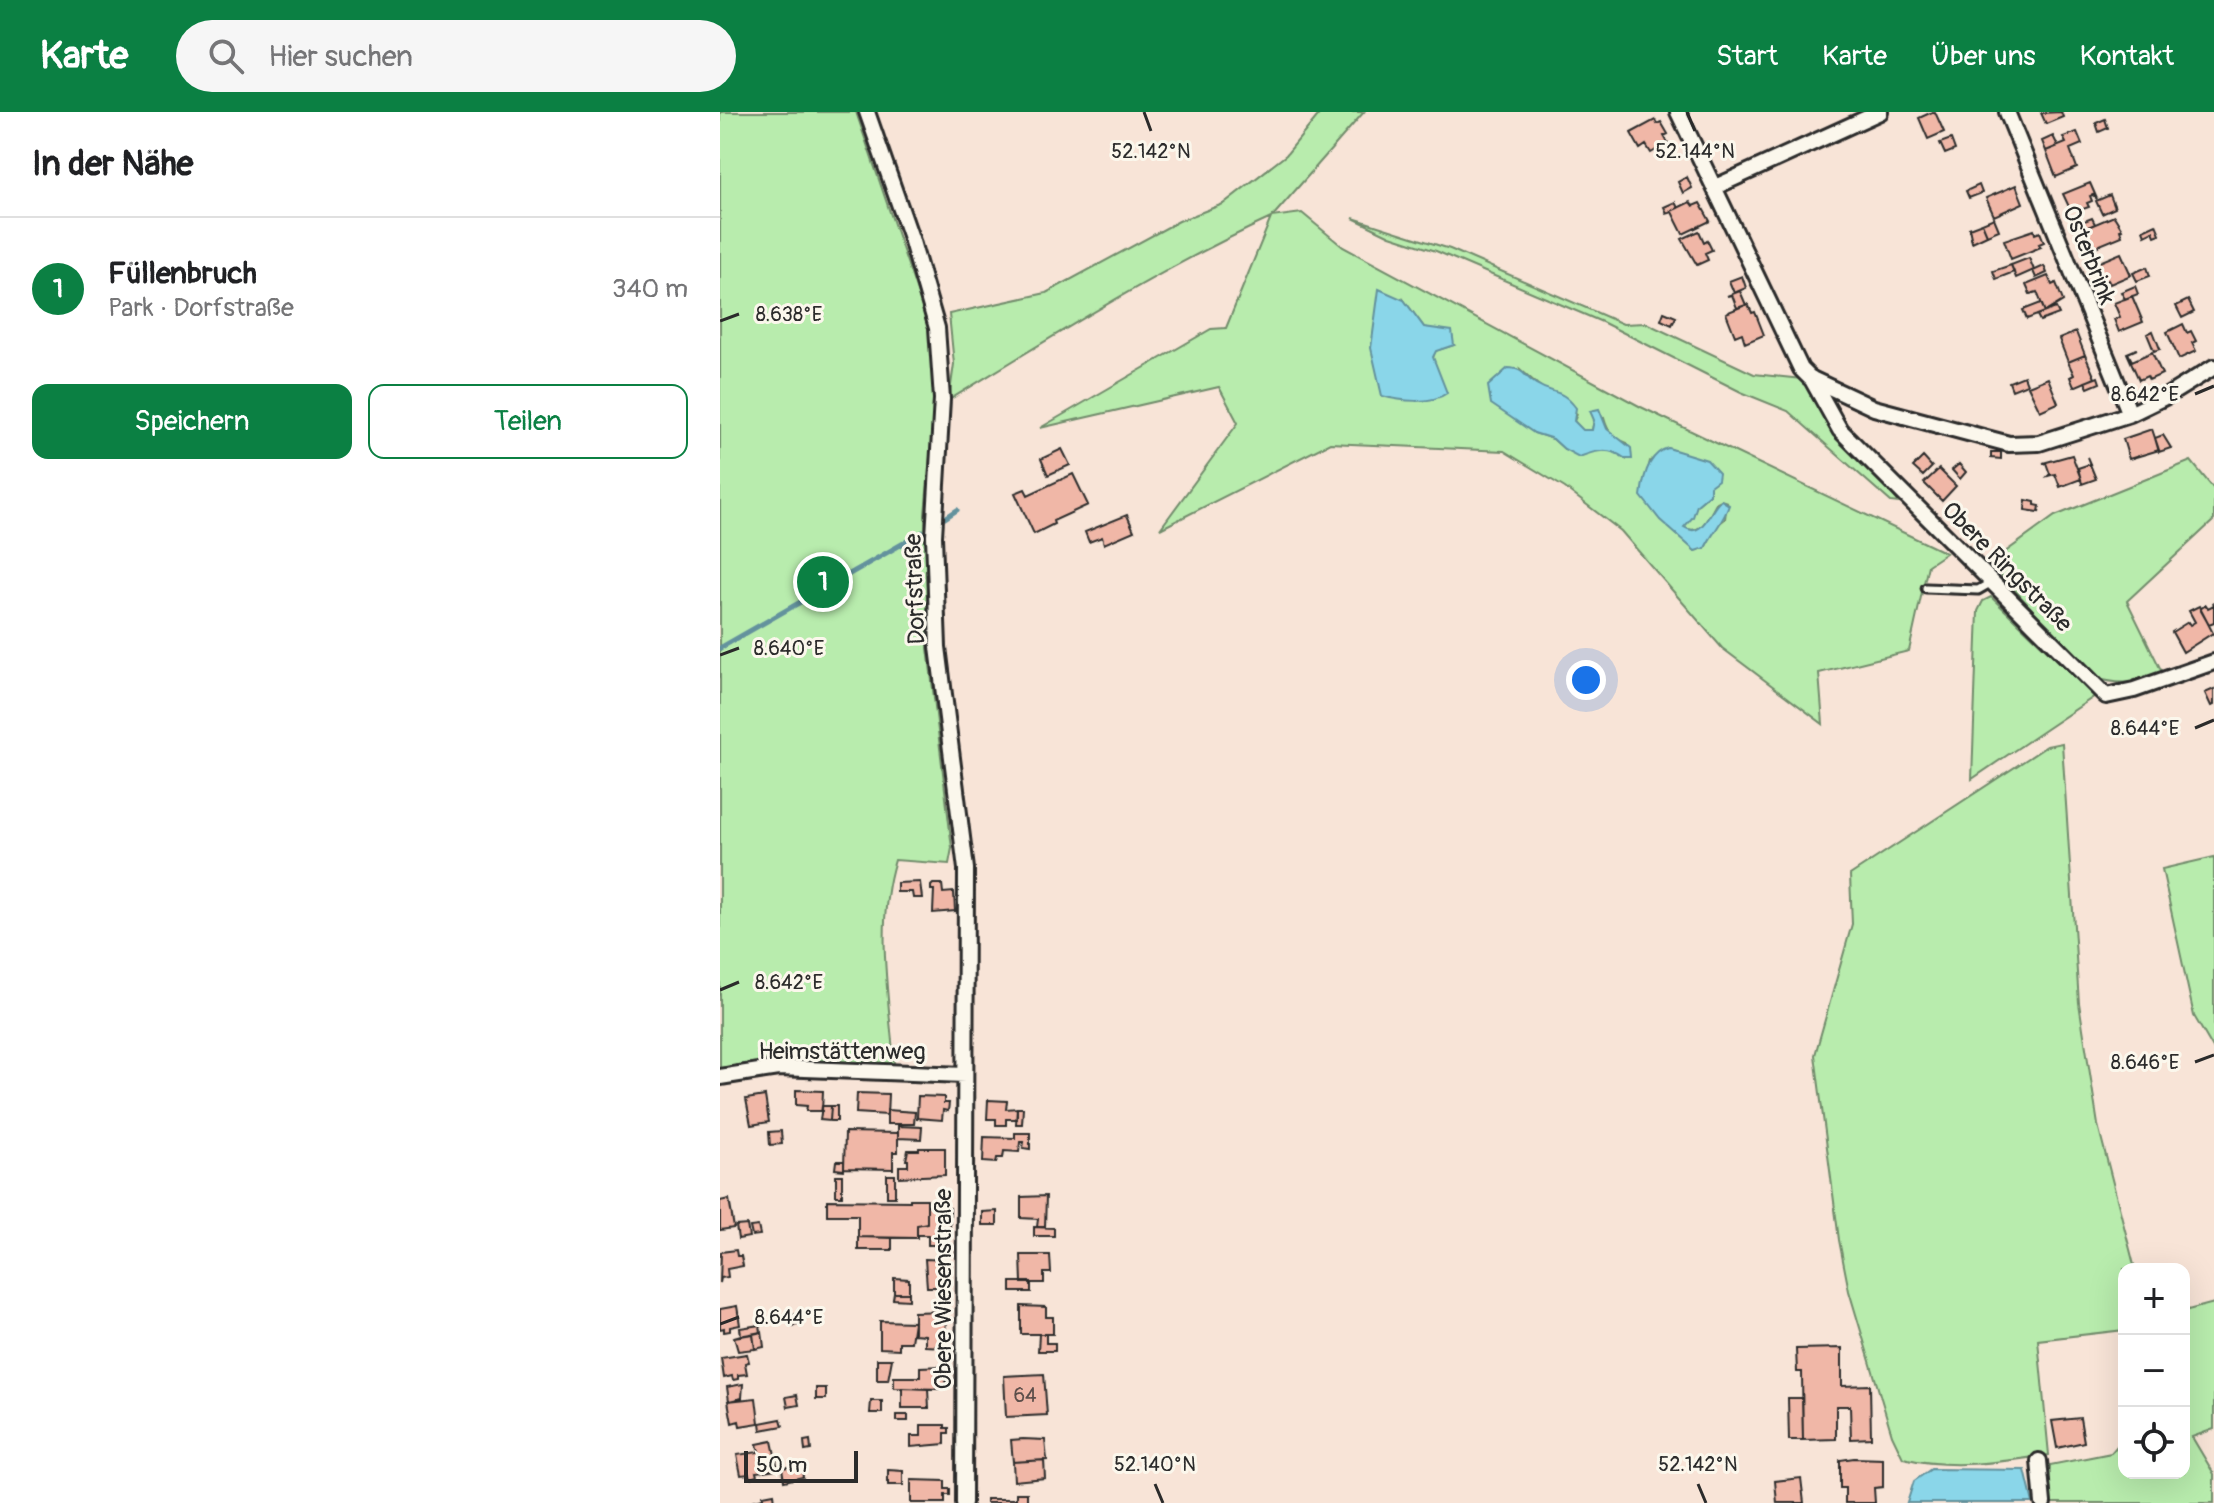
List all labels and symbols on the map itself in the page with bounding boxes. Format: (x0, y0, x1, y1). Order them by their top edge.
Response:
text: 52.142°N (1111, 139, 1191, 164)
text: 52.144°N (1655, 139, 1735, 164)
street label: Osterbrink (2056, 201, 2122, 309)
text: 8.638°E (756, 302, 822, 327)
text: 8.642°E (2111, 382, 2179, 407)
street label: Obere Ringstraße (1936, 496, 2078, 638)
street label: Dorfstraße (899, 533, 931, 645)
pin: 1 (797, 552, 849, 612)
text: 8.640°E (754, 636, 824, 661)
your location (1566, 660, 1606, 700)
text: 8.644°E (2111, 716, 2179, 741)
text: 8.642°E (755, 970, 823, 995)
street label: Heimstättenweg (759, 1037, 925, 1066)
text: 8.646°E (2111, 1050, 2179, 1075)
street label: Obere Wiesenstraße (929, 1188, 958, 1389)
text: 8.644°E (755, 1305, 823, 1330)
house number: 64 (1013, 1383, 1037, 1408)
scale bar (744, 1447, 858, 1483)
text: 52.140°N (1114, 1452, 1196, 1477)
text: 52.142°N (1658, 1452, 1738, 1477)

